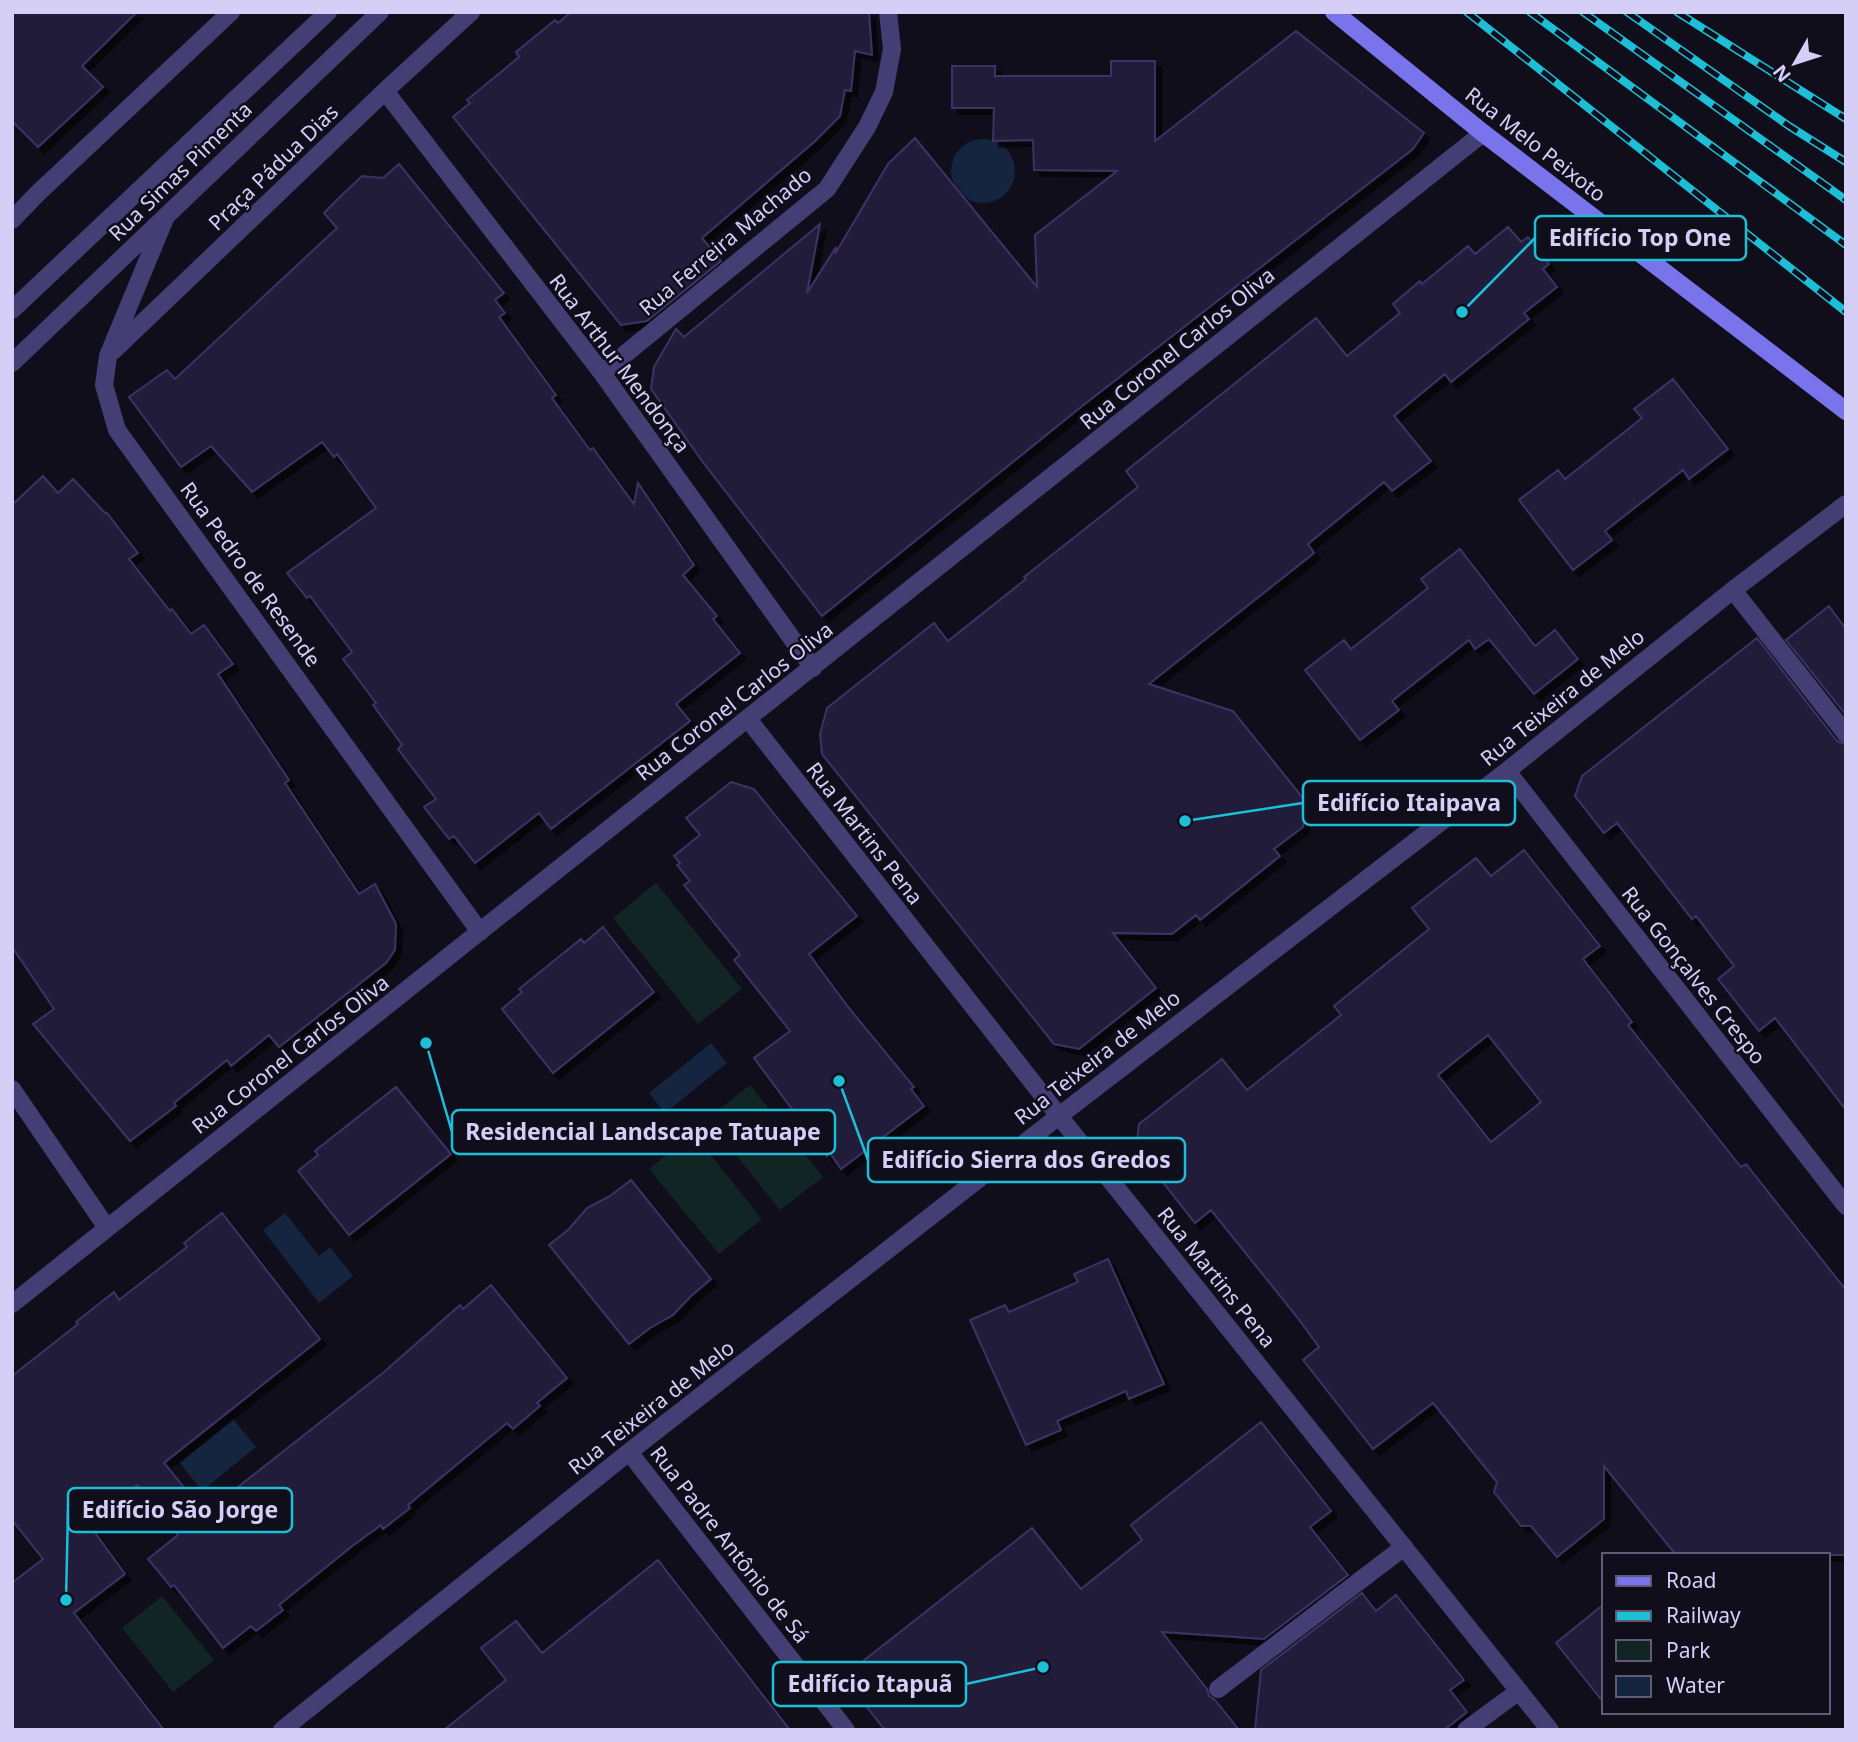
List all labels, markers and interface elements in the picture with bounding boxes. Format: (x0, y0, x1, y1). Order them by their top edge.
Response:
north arrow (1760, 28, 1830, 98)
text: N (1767, 60, 1797, 88)
street label: Rua Melo Peixoto (1460, 80, 1612, 208)
street label: Rua Simas Pimenta (102, 95, 258, 247)
street label: Praça Pádua Dias (202, 98, 344, 236)
street label: Rua Ferreira Machado (633, 161, 817, 321)
callout: Edifício Top One (1535, 216, 1746, 260)
text: Edifício Top One (1549, 221, 1731, 253)
street label: Rua Coronel Carlos Oliva (1074, 261, 1280, 435)
street label: Rua Arthur Mendonça (543, 268, 697, 458)
street label: Rua Pedro de Resende (174, 476, 328, 672)
street label: Rua Coronel Carlos Oliva (630, 615, 838, 787)
street label: Rua Teixeira de Melo (1474, 622, 1650, 772)
street label: Rua Martins Pena (801, 756, 929, 910)
callout: Edifício Itaipava (1303, 781, 1515, 825)
text: Edifício Itaipava (1317, 786, 1501, 818)
street label: Rua Gonçalves Crespo (1616, 880, 1772, 1070)
street label: Rua Coronel Carlos Oliva (186, 968, 394, 1140)
street label: Rua Teixeira de Melo (1008, 983, 1186, 1131)
callout: Residencial Landscape Tatuape (452, 1110, 835, 1154)
text: Residencial Landscape Tatuape (465, 1115, 821, 1147)
callout: Edifício Sierra dos Gredos (868, 1138, 1185, 1182)
text: Edifício Sierra dos Gredos (881, 1143, 1171, 1175)
street label: Rua Martins Pena (1151, 1201, 1283, 1353)
street label: Rua Teixeira de Melo (562, 1333, 740, 1481)
street label: Rua Padre Antônio de Sá (644, 1440, 816, 1648)
callout: Edifício São Jorge (68, 1488, 292, 1532)
text: Edifício São Jorge (82, 1493, 278, 1525)
legend (1602, 1553, 1830, 1714)
text: Road (1666, 1566, 1716, 1594)
text: Railway (1666, 1601, 1741, 1629)
text: Park (1666, 1636, 1711, 1664)
callout: Edifício Itapuã (773, 1662, 966, 1706)
text: Edifício Itapuã (787, 1667, 953, 1699)
text: Water (1666, 1671, 1725, 1699)

